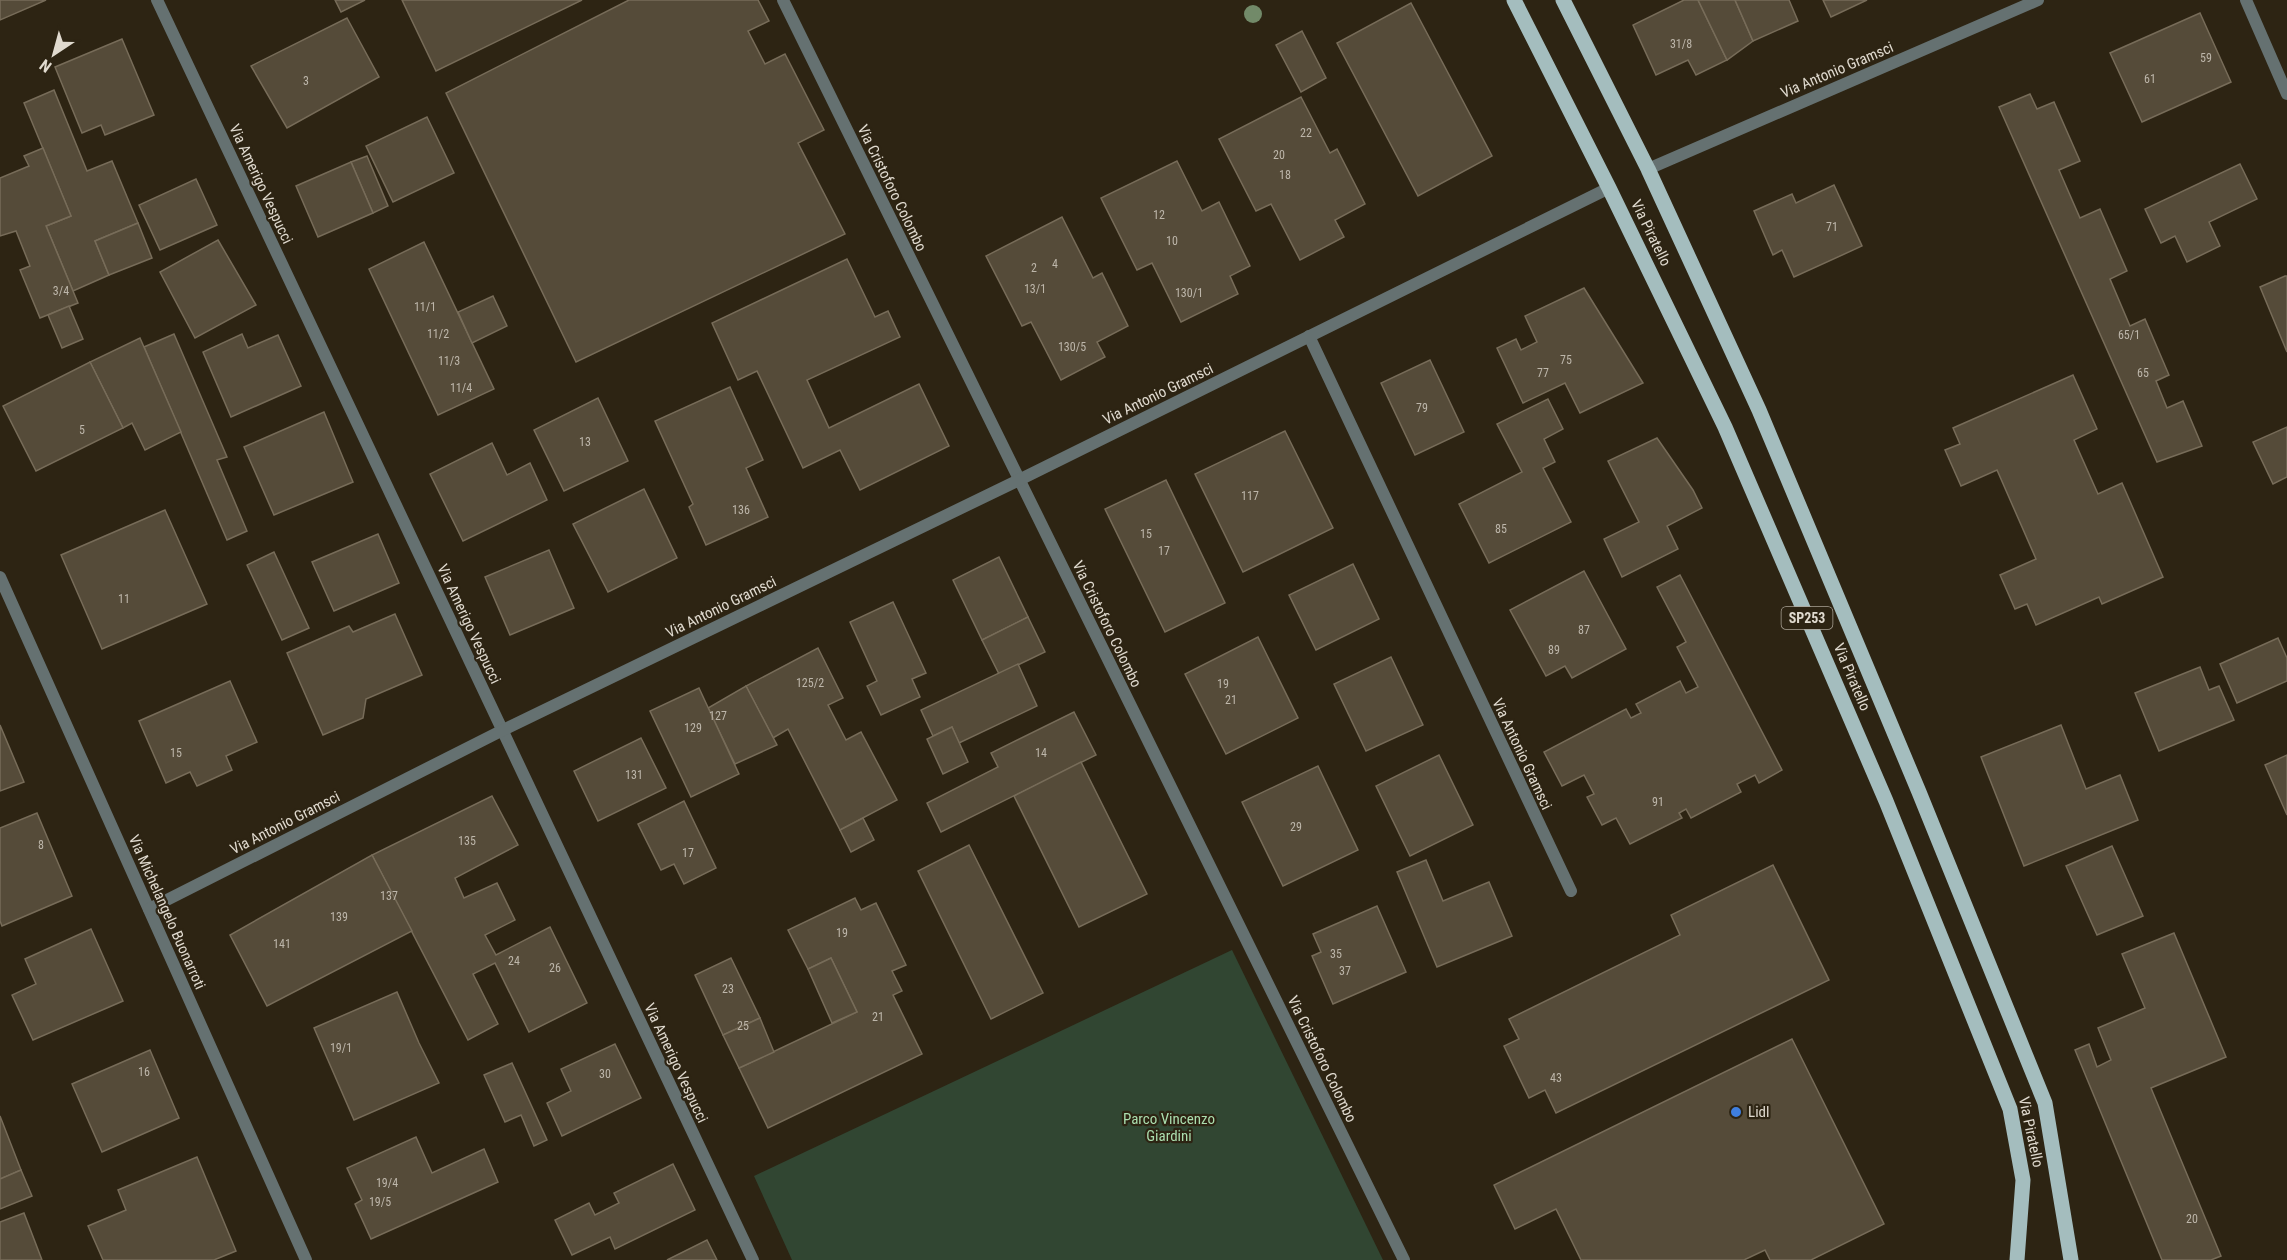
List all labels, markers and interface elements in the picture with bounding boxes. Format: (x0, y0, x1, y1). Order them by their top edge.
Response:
north arrow (24, 24, 84, 84)
house number: 31/8 (1670, 37, 1692, 51)
street label: Via Antonio Gramsci (1778, 38, 1896, 102)
house number: 59 (2200, 51, 2212, 65)
text: N (36, 55, 55, 76)
house number: 61 (2144, 72, 2156, 86)
house number: 3 (303, 74, 309, 88)
street label: Via Amerigo Vespucci (225, 121, 297, 247)
street label: Via Cristoforo Colombo (854, 122, 930, 254)
house number: 22 (1300, 126, 1312, 140)
house number: 20 (1273, 148, 1285, 162)
house number: 18 (1279, 168, 1291, 182)
street label: Via Piratello (1627, 197, 1675, 269)
house number: 12 (1153, 208, 1165, 222)
house number: 71 (1826, 220, 1838, 234)
house number: 10 (1166, 234, 1178, 248)
house number: 4 (1052, 257, 1058, 271)
house number: 2 (1031, 261, 1037, 275)
house number: 13/1 (1024, 282, 1046, 296)
house number: 3/4 (53, 284, 69, 298)
house number: 130/1 (1175, 286, 1203, 300)
house number: 11/1 (414, 300, 436, 314)
house number: 11/2 (427, 327, 449, 341)
house number: 65/1 (2118, 328, 2140, 342)
house number: 130/5 (1058, 340, 1086, 354)
house number: 75 (1560, 353, 1572, 367)
house number: 11/3 (438, 354, 460, 368)
street label: Via Antonio Gramsci (1100, 359, 1216, 429)
house number: 77 (1537, 366, 1549, 380)
house number: 65 (2137, 366, 2149, 380)
house number: 11/4 (450, 381, 472, 395)
house number: 79 (1416, 401, 1428, 415)
house number: 5 (79, 423, 85, 437)
house number: 13 (579, 435, 591, 449)
house number: 117 (1241, 489, 1259, 503)
house number: 136 (732, 503, 750, 517)
house number: 85 (1495, 522, 1507, 536)
house number: 15 (1140, 527, 1152, 541)
house number: 17 (1158, 544, 1170, 558)
street label: Via Cristoforo Colombo (1069, 558, 1145, 690)
street label: Via Amerigo Vespucci (433, 561, 505, 687)
street label: Via Antonio Gramsci (663, 572, 779, 642)
house number: 11 (118, 592, 130, 606)
road number: SP253 (1782, 607, 1832, 629)
house number: 87 (1578, 623, 1590, 637)
street label: Via Piratello (1830, 641, 1874, 713)
house number: 89 (1548, 643, 1560, 657)
house number: 125/2 (796, 676, 824, 690)
house number: 19 (1217, 677, 1229, 691)
house number: 21 (1225, 693, 1237, 707)
street label: Via Antonio Gramsci (1488, 695, 1556, 813)
house number: 127 (709, 709, 727, 723)
house number: 129 (684, 721, 702, 735)
house number: 15 (170, 746, 182, 760)
house number: 14 (1035, 746, 1047, 760)
house number: 131 (625, 768, 643, 782)
street label: Via Antonio Gramsci (227, 788, 343, 858)
house number: 91 (1652, 795, 1664, 809)
house number: 29 (1290, 820, 1302, 834)
street label: Via Michelangelo Buonarroti (125, 832, 209, 992)
house number: 135 (458, 834, 476, 848)
house number: 8 (38, 838, 44, 852)
house number: 17 (682, 846, 694, 860)
house number: 137 (380, 889, 398, 903)
house number: 139 (330, 910, 348, 924)
house number: 19 (836, 926, 848, 940)
house number: 141 (273, 937, 291, 951)
house number: 35 (1330, 947, 1342, 961)
house number: 24 (508, 954, 520, 968)
house number: 26 (549, 961, 561, 975)
house number: 37 (1339, 964, 1351, 978)
house number: 23 (722, 982, 734, 996)
street label: Via Cristoforo Colombo (1284, 993, 1360, 1125)
street label: Via Amerigo Vespucci (640, 1000, 712, 1126)
house number: 21 (872, 1010, 884, 1024)
house number: 25 (737, 1019, 749, 1033)
house number: 19/1 (330, 1041, 352, 1055)
house number: 16 (138, 1065, 150, 1079)
house number: 30 (599, 1067, 611, 1081)
house number: 43 (1550, 1071, 1562, 1085)
street label: Via Piratello (2015, 1095, 2047, 1169)
place label: Lidl (1748, 1103, 1769, 1121)
marker: Lidl (1729, 1105, 1743, 1119)
park label: Parco Vincenzo Giardini (1123, 1110, 1215, 1145)
house number: 19/4 (376, 1176, 398, 1190)
house number: 19/5 (369, 1195, 391, 1209)
house number: 20 (2186, 1212, 2198, 1226)

